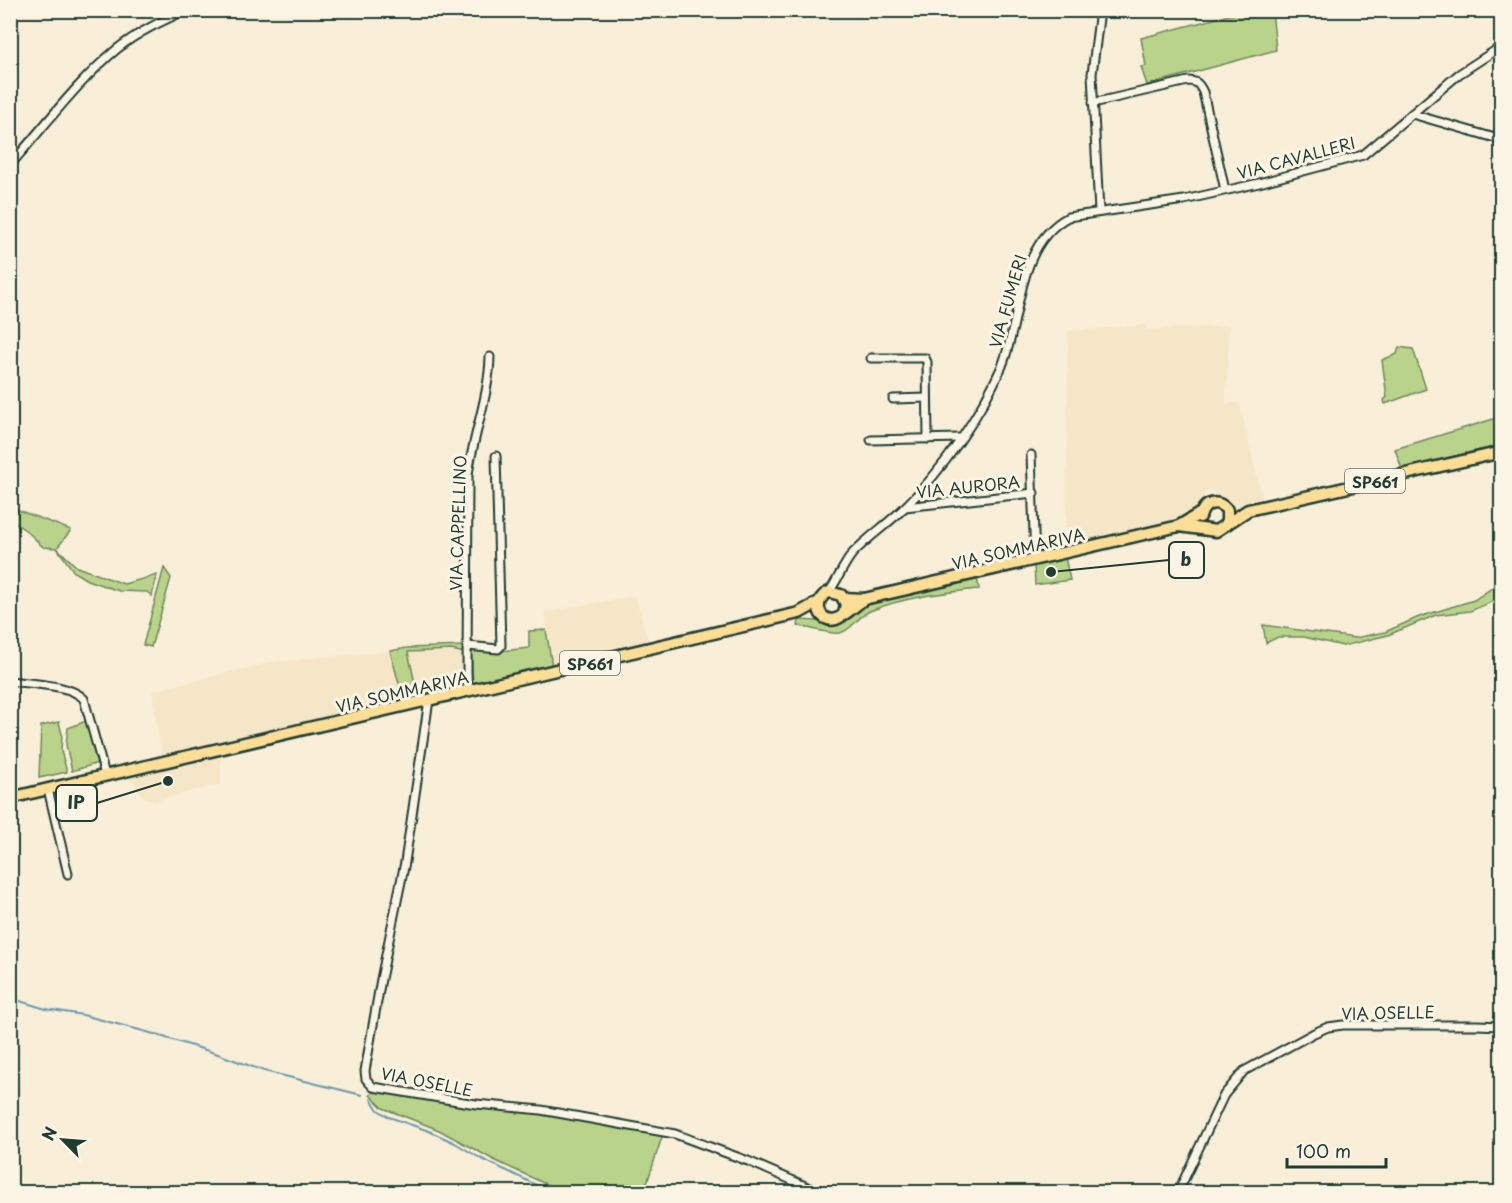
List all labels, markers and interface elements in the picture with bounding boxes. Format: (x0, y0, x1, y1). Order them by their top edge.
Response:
street label: VIA CAVALLERI (1234, 130, 1358, 184)
street label: VIA FUMERI (982, 251, 1032, 351)
street label: VIA CAPPELLINO (443, 455, 471, 591)
street label: VIA AURORA (915, 469, 1021, 503)
road number: SP661 (1345, 469, 1405, 493)
street label: VIA SOMMARIVA (949, 521, 1087, 575)
callout: b (1169, 542, 1204, 578)
text: b (1181, 545, 1192, 572)
road number: SP661 (560, 651, 620, 675)
street label: VIA SOMMARIVA (333, 664, 471, 718)
callout: IP (56, 785, 97, 821)
text: IP (67, 788, 85, 815)
street label: VIA OSELLE (1341, 999, 1435, 1025)
street label: VIA OSELLE (379, 1060, 475, 1102)
north arrow (33, 1110, 93, 1170)
text: N (35, 1122, 62, 1144)
scale bar (1287, 1131, 1386, 1169)
text: 100 m (1296, 1137, 1351, 1164)

